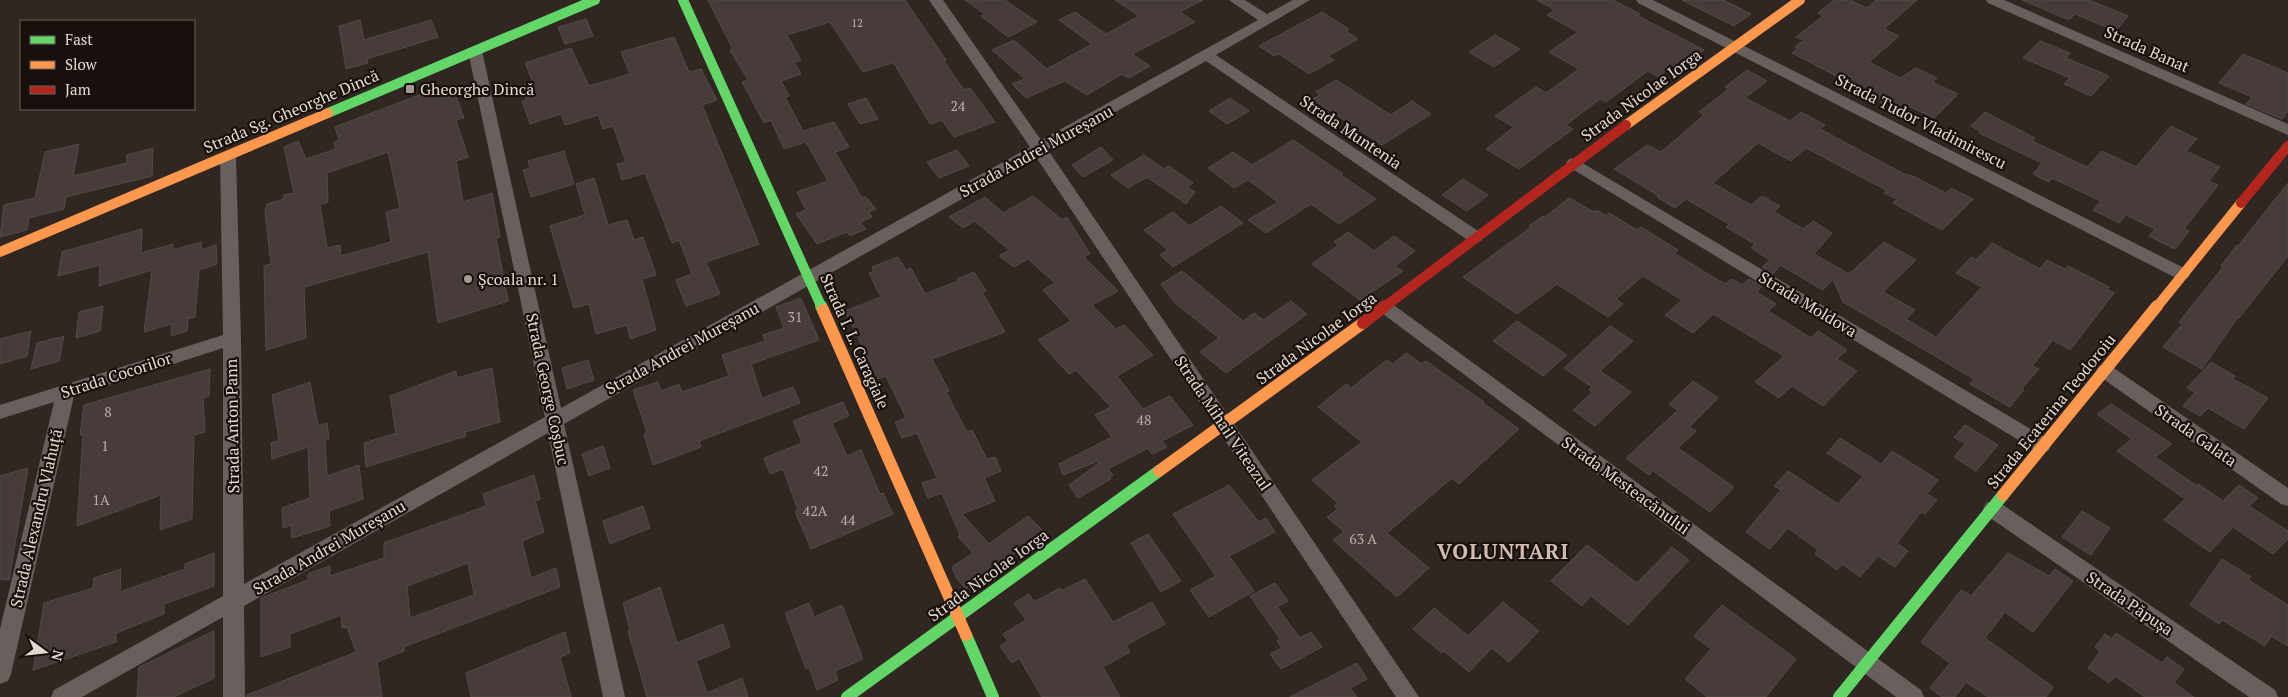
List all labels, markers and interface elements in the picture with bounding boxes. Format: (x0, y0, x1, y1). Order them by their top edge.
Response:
house number: 12 (851, 16, 863, 30)
legend (20, 20, 195, 110)
street label: Strada Banat (2101, 20, 2193, 78)
text: Fast (65, 29, 93, 49)
street label: Strada Nicolae Iorga (1576, 44, 1706, 146)
text: Slow (65, 54, 98, 74)
street label: Strada Sg. Gheorghe Dincă (200, 64, 382, 158)
street label: Strada Tudor Vladimirescu (1832, 68, 2010, 174)
place label: Gheorghe Dincă (420, 78, 534, 100)
text: Jam (65, 79, 91, 99)
marker: Gheorghe Dincă (404, 83, 416, 95)
street label: Strada Muntenia (1296, 90, 1406, 174)
house number: 24 (951, 96, 966, 115)
street label: Strada Andrei Mureșanu (955, 100, 1117, 202)
street label: Strada Moldova (1755, 266, 1861, 342)
place label: Școala nr. 1 (478, 268, 559, 290)
street label: Strada I. L. Caragiale (815, 270, 895, 412)
marker: Școala nr. 1 (462, 273, 474, 285)
street label: Strada Nicolae Iorga (1251, 287, 1381, 389)
street label: Strada Andrei Mureșanu (601, 297, 763, 399)
house number: 31 (788, 307, 802, 326)
street label: Strada George Coșbuc (521, 311, 575, 467)
street label: Strada Ecaterina Teodoroiu (1982, 329, 2120, 493)
street label: Strada Cocorilor (58, 346, 175, 403)
street label: Strada Mihail Viteazul (1170, 351, 1277, 495)
street label: Strada Anton Pann (220, 358, 244, 493)
street label: Strada Galata (2151, 399, 2241, 471)
house number: 8 (104, 402, 112, 421)
house number: 48 (1137, 410, 1151, 429)
street label: Strada Alexandru Vlahuță (5, 426, 67, 610)
street label: Strada Mesteacănului (1557, 431, 1695, 539)
house number: 1 (101, 436, 109, 455)
house number: 42 (814, 461, 828, 480)
house number: 1A (92, 490, 110, 509)
street label: Strada Andrei Mureșanu (249, 494, 409, 600)
house number: 42A (803, 501, 828, 520)
house number: 44 (841, 510, 856, 529)
street label: Strada Nicolae Iorga (923, 524, 1053, 626)
house number: 63 A (1349, 529, 1377, 548)
district label: VOLUNTARI (1437, 537, 1569, 565)
street label: Strada Păpușa (2082, 566, 2178, 640)
north arrow (20, 627, 70, 677)
text: N (47, 648, 69, 663)

